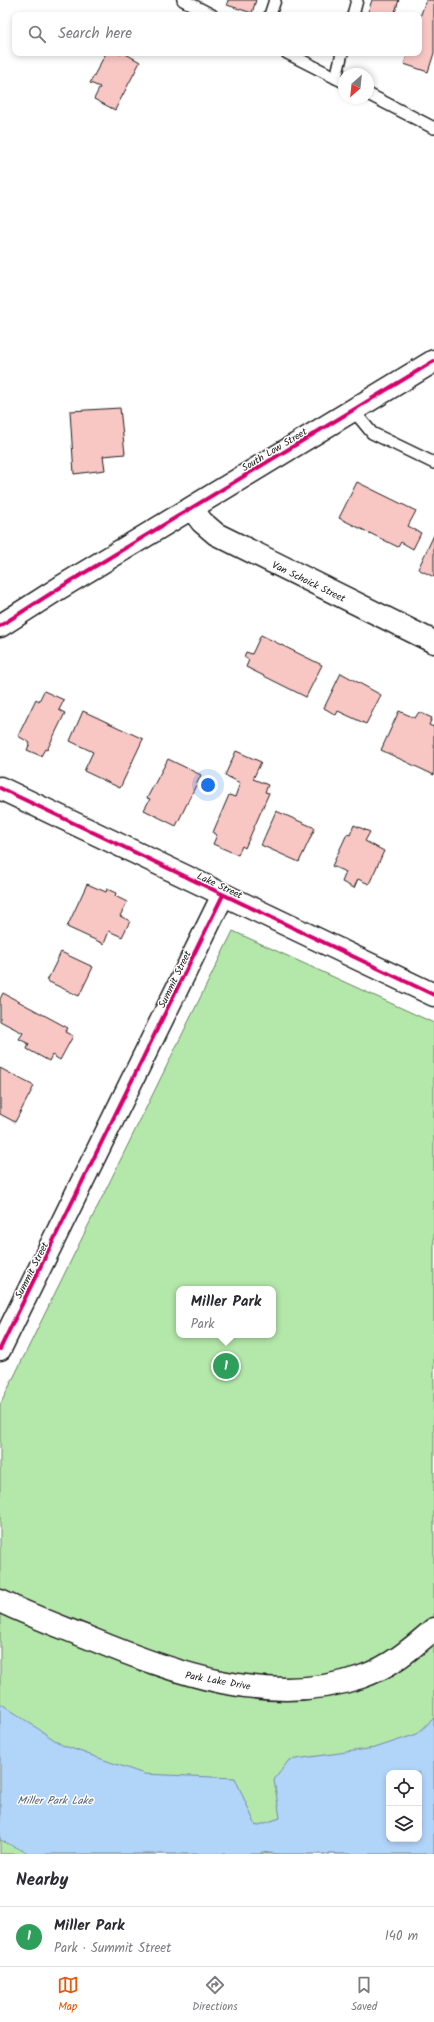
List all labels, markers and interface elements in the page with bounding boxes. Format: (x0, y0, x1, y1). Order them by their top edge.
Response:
search box (12, 12, 422, 56)
text: Search here (58, 22, 132, 46)
icon: search (26, 23, 48, 45)
north arrow (338, 68, 374, 104)
street label: South Low Street (239, 424, 310, 476)
street label: Van Schoick Street (269, 557, 348, 607)
your location (198, 775, 218, 795)
street label: Lake Street (194, 868, 245, 904)
street label: Summit Street (154, 948, 196, 1011)
street label: Summit Street (11, 1239, 53, 1302)
popup (176, 1286, 276, 1338)
text: Miller Park (191, 1290, 261, 1314)
text: Park (191, 1314, 214, 1335)
pin: 1 (213, 1351, 239, 1381)
street label: Park Lake Drive (184, 1667, 252, 1695)
map controls (386, 1770, 422, 1842)
button: locate (386, 1770, 422, 1806)
water label: Miller Park Lake (17, 1792, 94, 1810)
button: layers (386, 1806, 422, 1842)
text: Nearby (16, 1867, 68, 1894)
text: Miller Park (54, 1914, 124, 1938)
text: 1 (27, 1926, 31, 1947)
text: 140 m (385, 1926, 418, 1947)
text: Park · Summit Street (54, 1938, 171, 1959)
tab: Map (57, 1974, 79, 2016)
tab: Directions (192, 1974, 238, 2016)
tab: Saved (351, 1974, 377, 2016)

